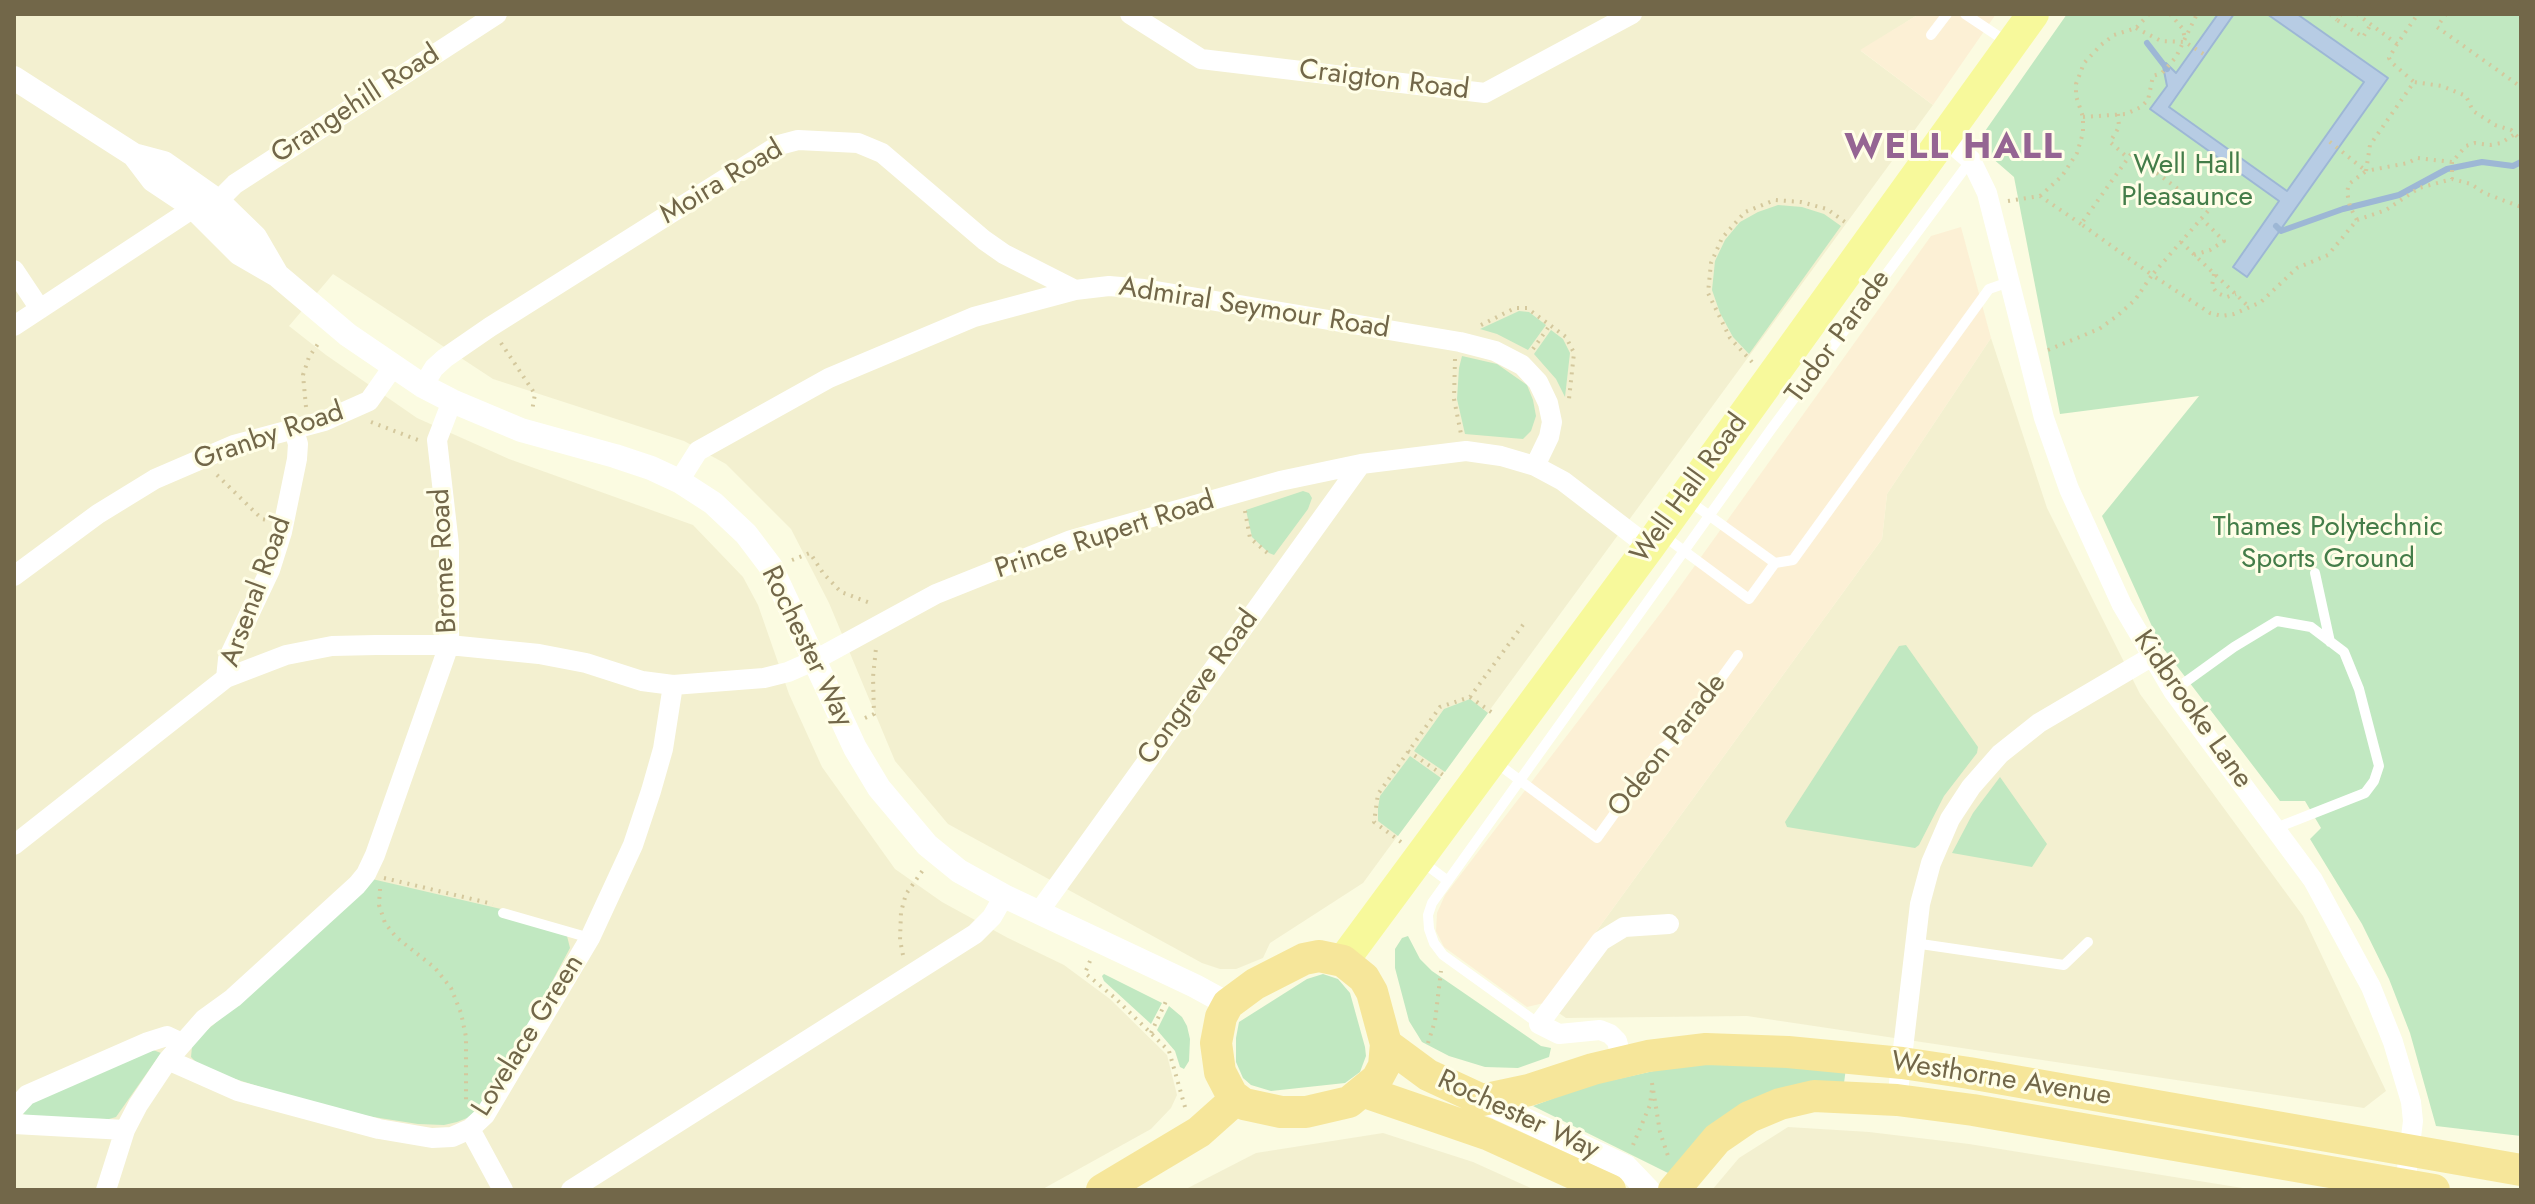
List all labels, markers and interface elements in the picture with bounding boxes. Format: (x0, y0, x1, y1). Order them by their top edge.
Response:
street label: Grangehill Road (266, 38, 446, 172)
street label: Craigton Road (1297, 54, 1471, 108)
district label: WELL HALL (1844, 127, 2064, 171)
street label: Moira Road (655, 133, 789, 233)
park label: Well Hall Pleasaunce (2121, 149, 2253, 215)
street label: Tudor Parade (1780, 264, 1898, 410)
street label: Admiral Seymour Road (1116, 271, 1392, 347)
street label: Granby Road (190, 396, 348, 478)
street label: Well Hall Road (1625, 408, 1755, 570)
street label: Prince Rupert Road (991, 485, 1219, 587)
street label: Brome Road (424, 488, 466, 634)
park label: Thames Polytechnic Sports Ground (2213, 511, 2443, 577)
street label: Arsenal Road (214, 512, 300, 672)
street label: Rochester Way (753, 561, 859, 733)
street label: Congreve Road (1132, 604, 1266, 772)
street label: Kidbrooke Lane (2125, 625, 2259, 795)
street label: Odeon Parade (1602, 668, 1734, 824)
street label: Lovelace Green (466, 949, 592, 1123)
street label: Westhorne Avenue (1889, 1046, 2113, 1114)
street label: Rochester Way (1432, 1064, 1604, 1168)

